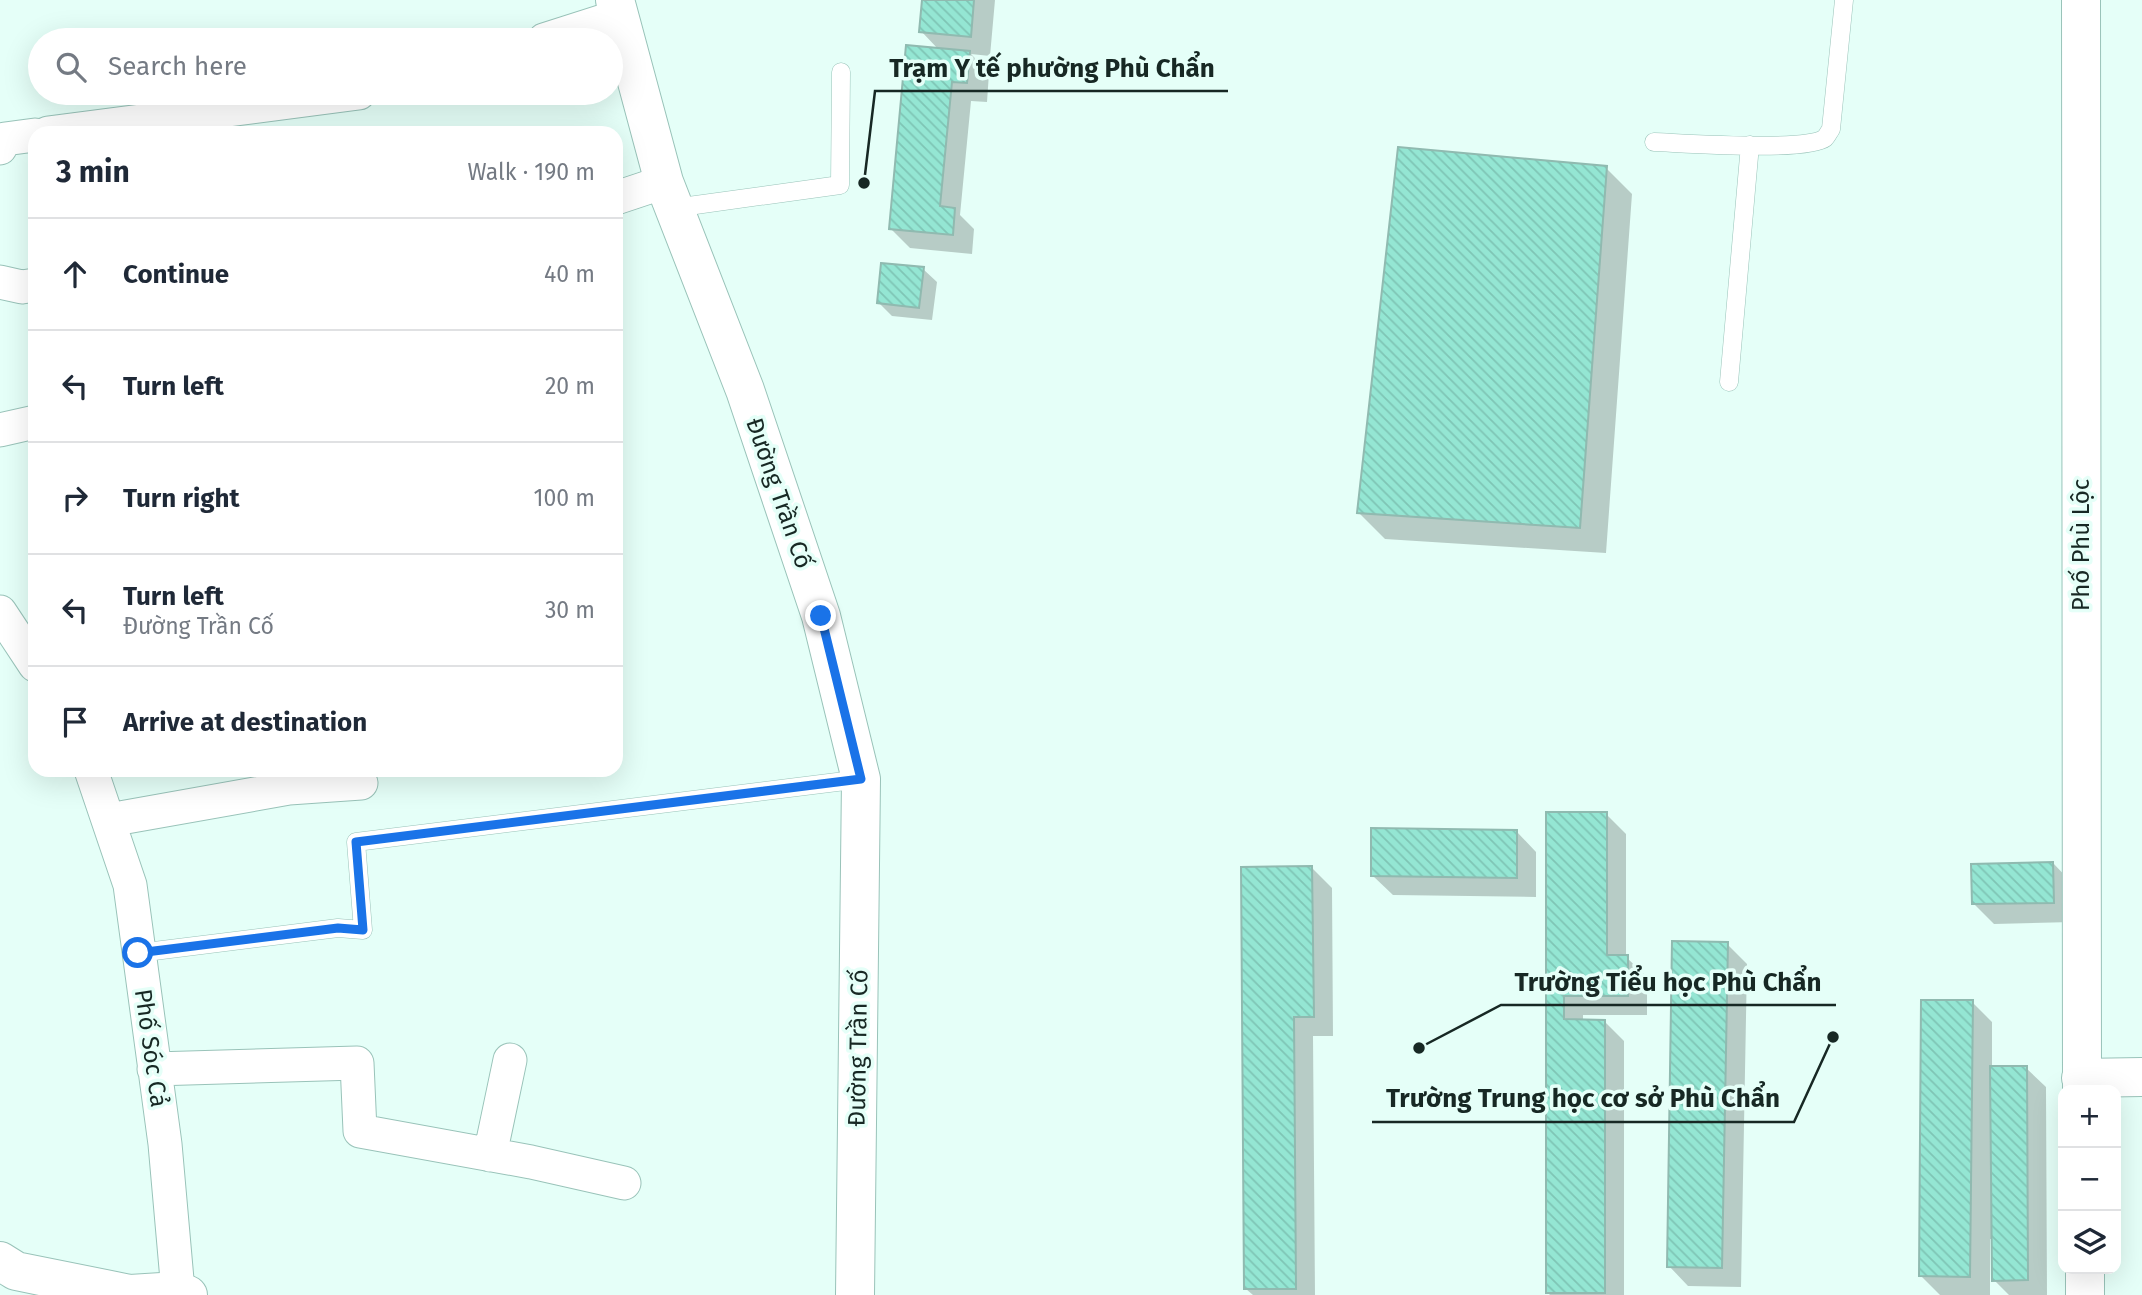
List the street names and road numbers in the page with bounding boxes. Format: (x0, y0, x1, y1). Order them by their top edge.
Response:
street label: Đường Trần Cố (740, 414, 818, 572)
street label: Phố Phù Lộc (2067, 479, 2095, 611)
street label: Đường Trần Cố (843, 969, 873, 1127)
street label: Phố Sóc Cả (129, 987, 173, 1109)

